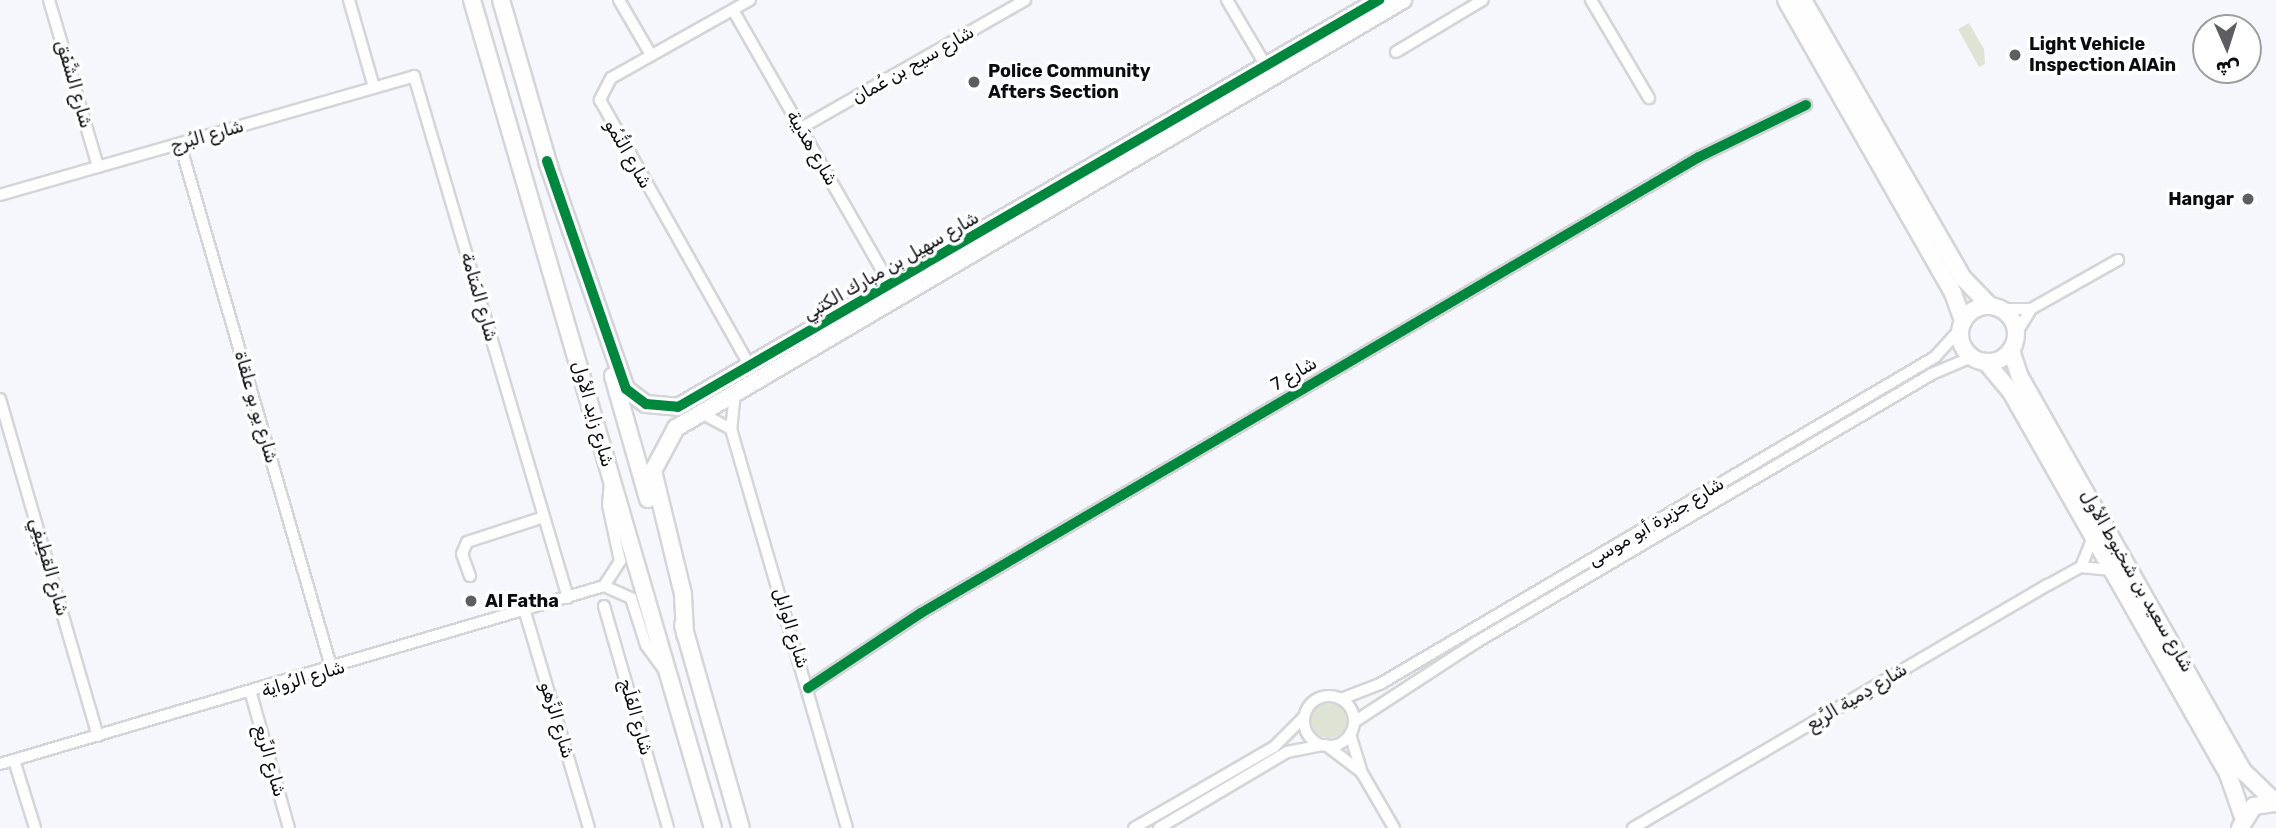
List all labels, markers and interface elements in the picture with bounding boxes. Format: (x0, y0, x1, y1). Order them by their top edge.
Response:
north arrow (2192, 14, 2262, 84)
street label: شارع سيح بن عُمان (848, 21, 978, 109)
place label: Light Vehicle Inspection AlAin (2029, 34, 2177, 76)
street label: شارع الشَّفَق (51, 37, 97, 131)
marker: Light Vehicle Inspection AlAin (2007, 47, 2023, 63)
text: ش (2215, 56, 2241, 81)
place label: Police Community Afters Section (988, 61, 1151, 104)
marker: Police Community Afters Section (966, 74, 982, 90)
street label: شارع هدَيبة (782, 106, 842, 190)
street label: شارع البُرج (168, 115, 246, 157)
street label: شارع النُّمُو (600, 116, 656, 192)
place label: Hangar (2168, 188, 2234, 210)
marker: Hangar (2240, 191, 2256, 207)
street label: شارع سهيل بن مبارك الكتبي (799, 207, 983, 325)
street label: شارع المَتامة (456, 250, 502, 344)
street label: شارع يو بو علقاة (230, 348, 282, 466)
street label: شارع 7 (1267, 352, 1321, 396)
street label: شارع زايد الأول (568, 358, 618, 470)
street label: شارع جزيرة أبو موسى (1584, 473, 1728, 571)
street label: شارع سعيد بن شخبوط الأول (2076, 486, 2198, 676)
street label: شارع القطِيفِي (25, 515, 73, 619)
street label: شارع الوابِل (769, 585, 813, 671)
place label: Al Fatha (485, 590, 559, 612)
marker: Al Fatha (463, 593, 479, 609)
street label: شارع الرُواية (259, 656, 347, 702)
street label: شارع دِمية الرَّبع (1803, 659, 1911, 735)
street label: شارع الفَلَج (615, 676, 657, 758)
street label: شارع الزَّهو (535, 679, 579, 761)
street label: شارع الرِّيع (250, 723, 290, 799)

